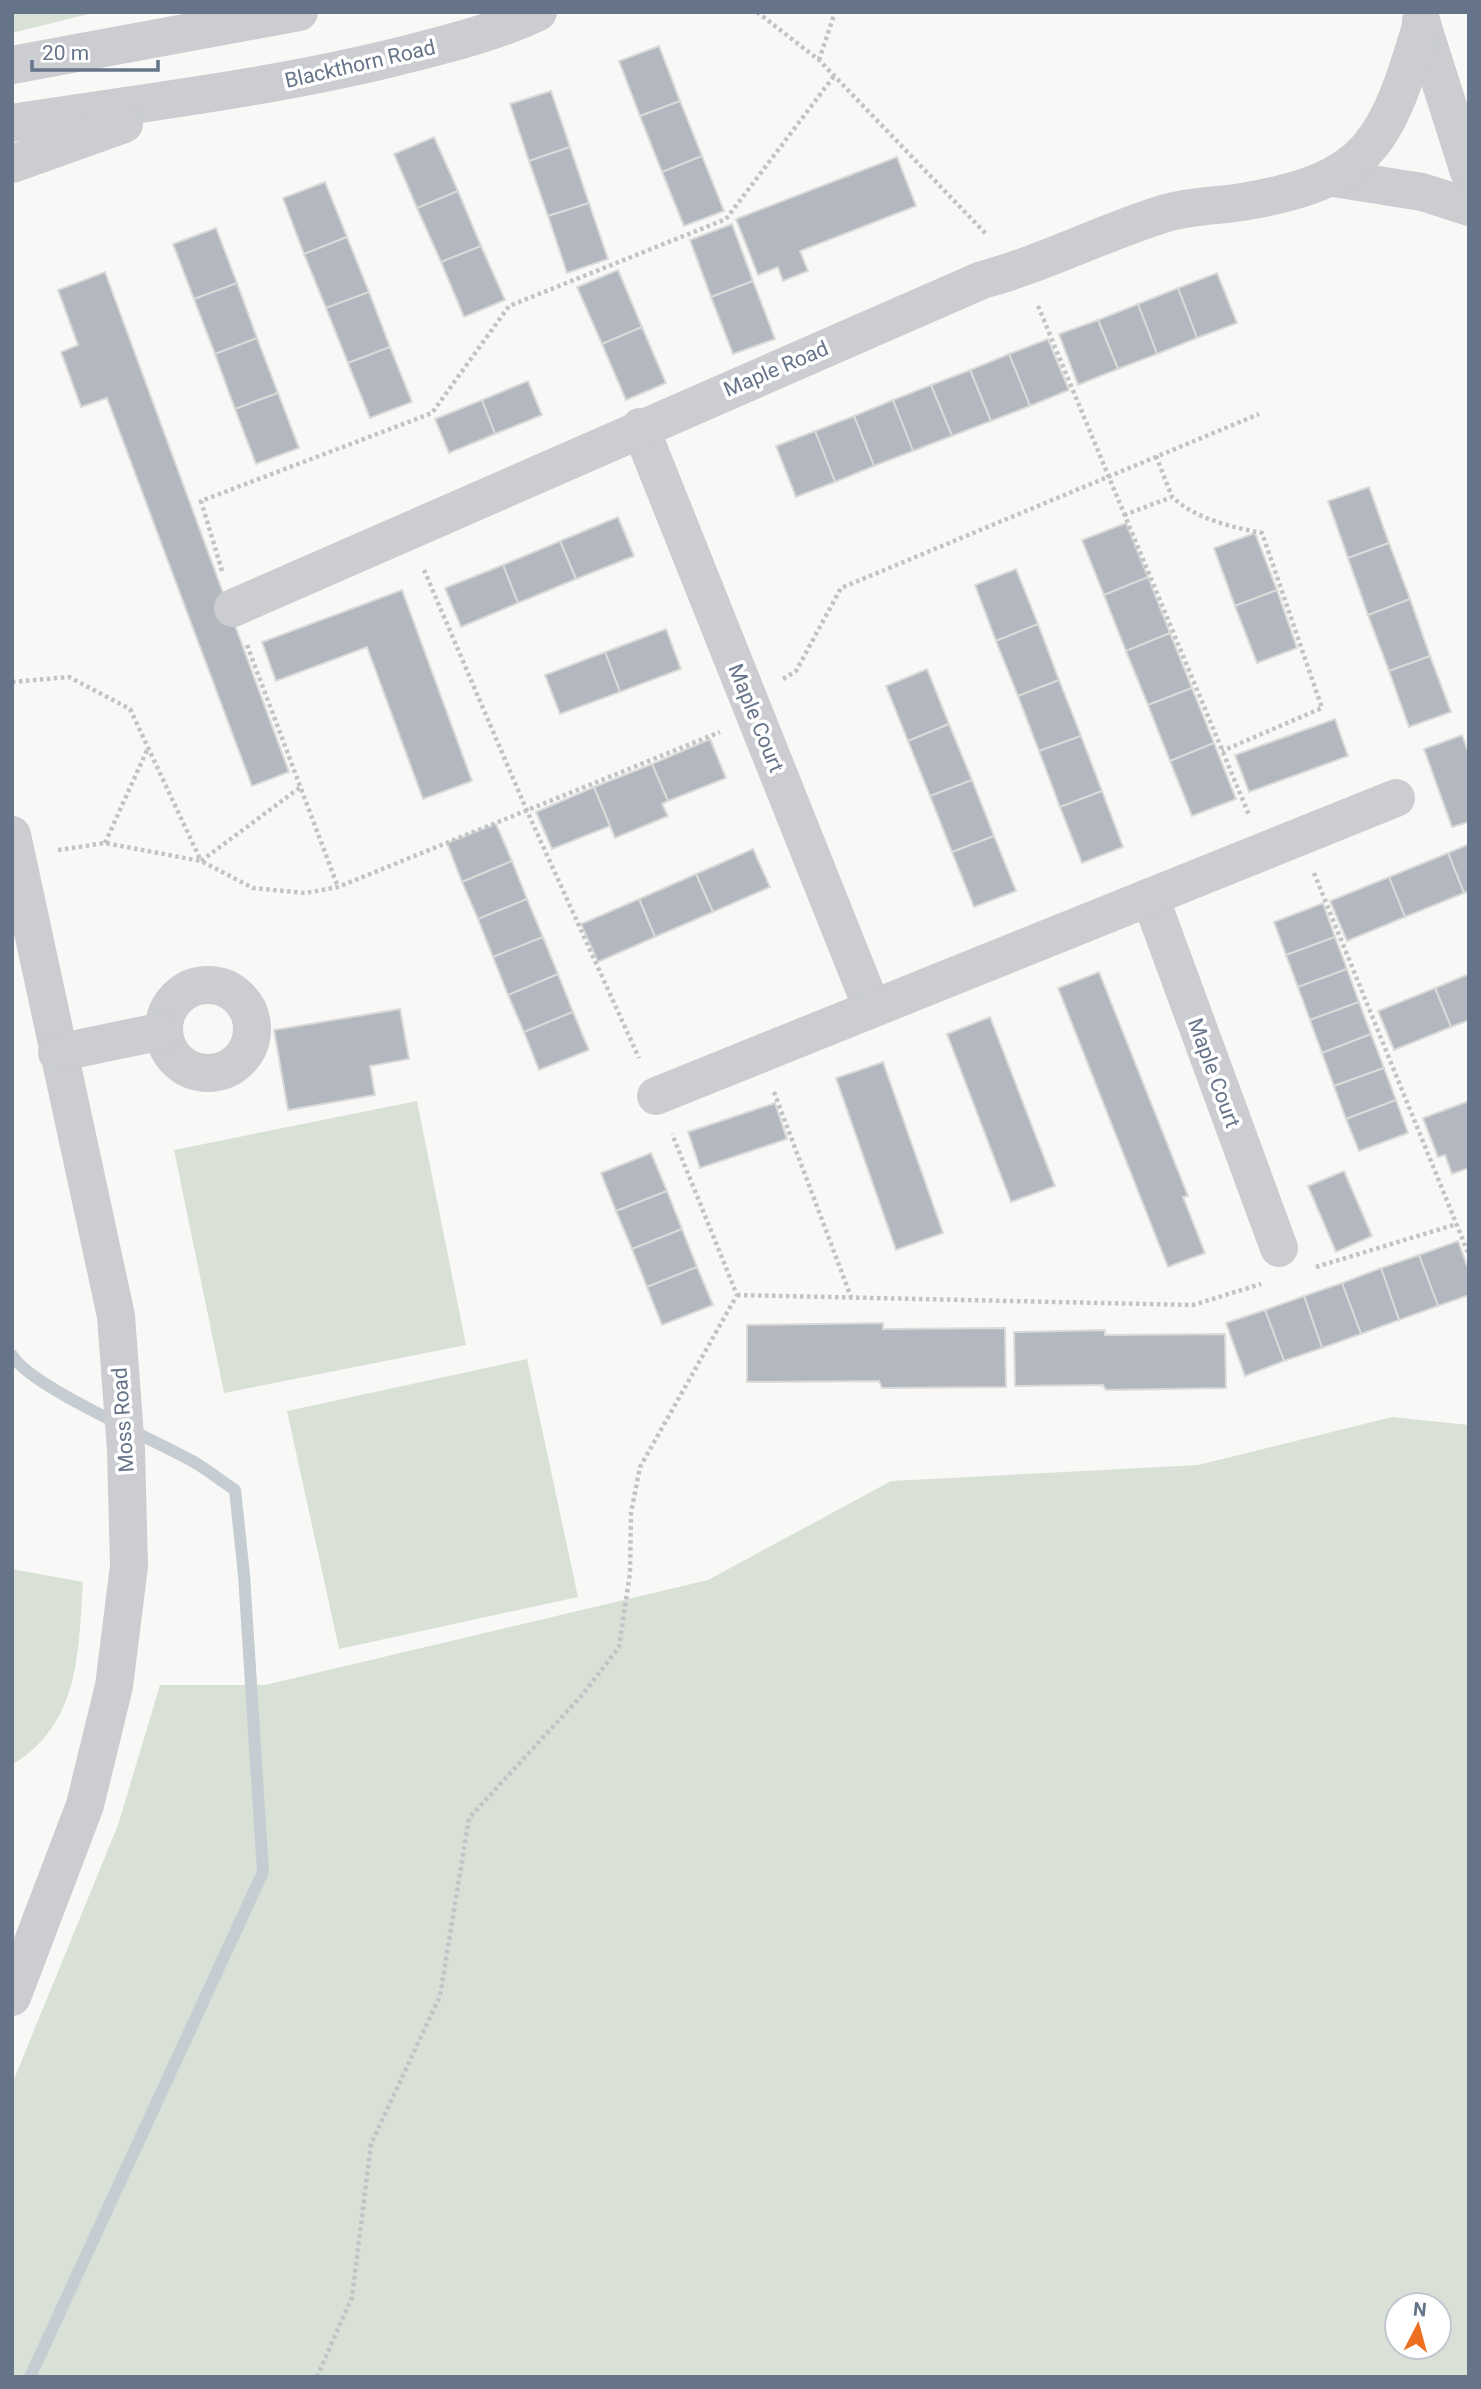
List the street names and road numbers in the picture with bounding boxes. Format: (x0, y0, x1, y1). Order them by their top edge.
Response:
street label: Blackthorn Road (282, 35, 438, 93)
street label: Maple Road (720, 336, 832, 402)
street label: Maple Court (723, 660, 789, 776)
street label: Maple Court (1183, 1015, 1245, 1131)
street label: Moss Road (107, 1367, 139, 1473)

